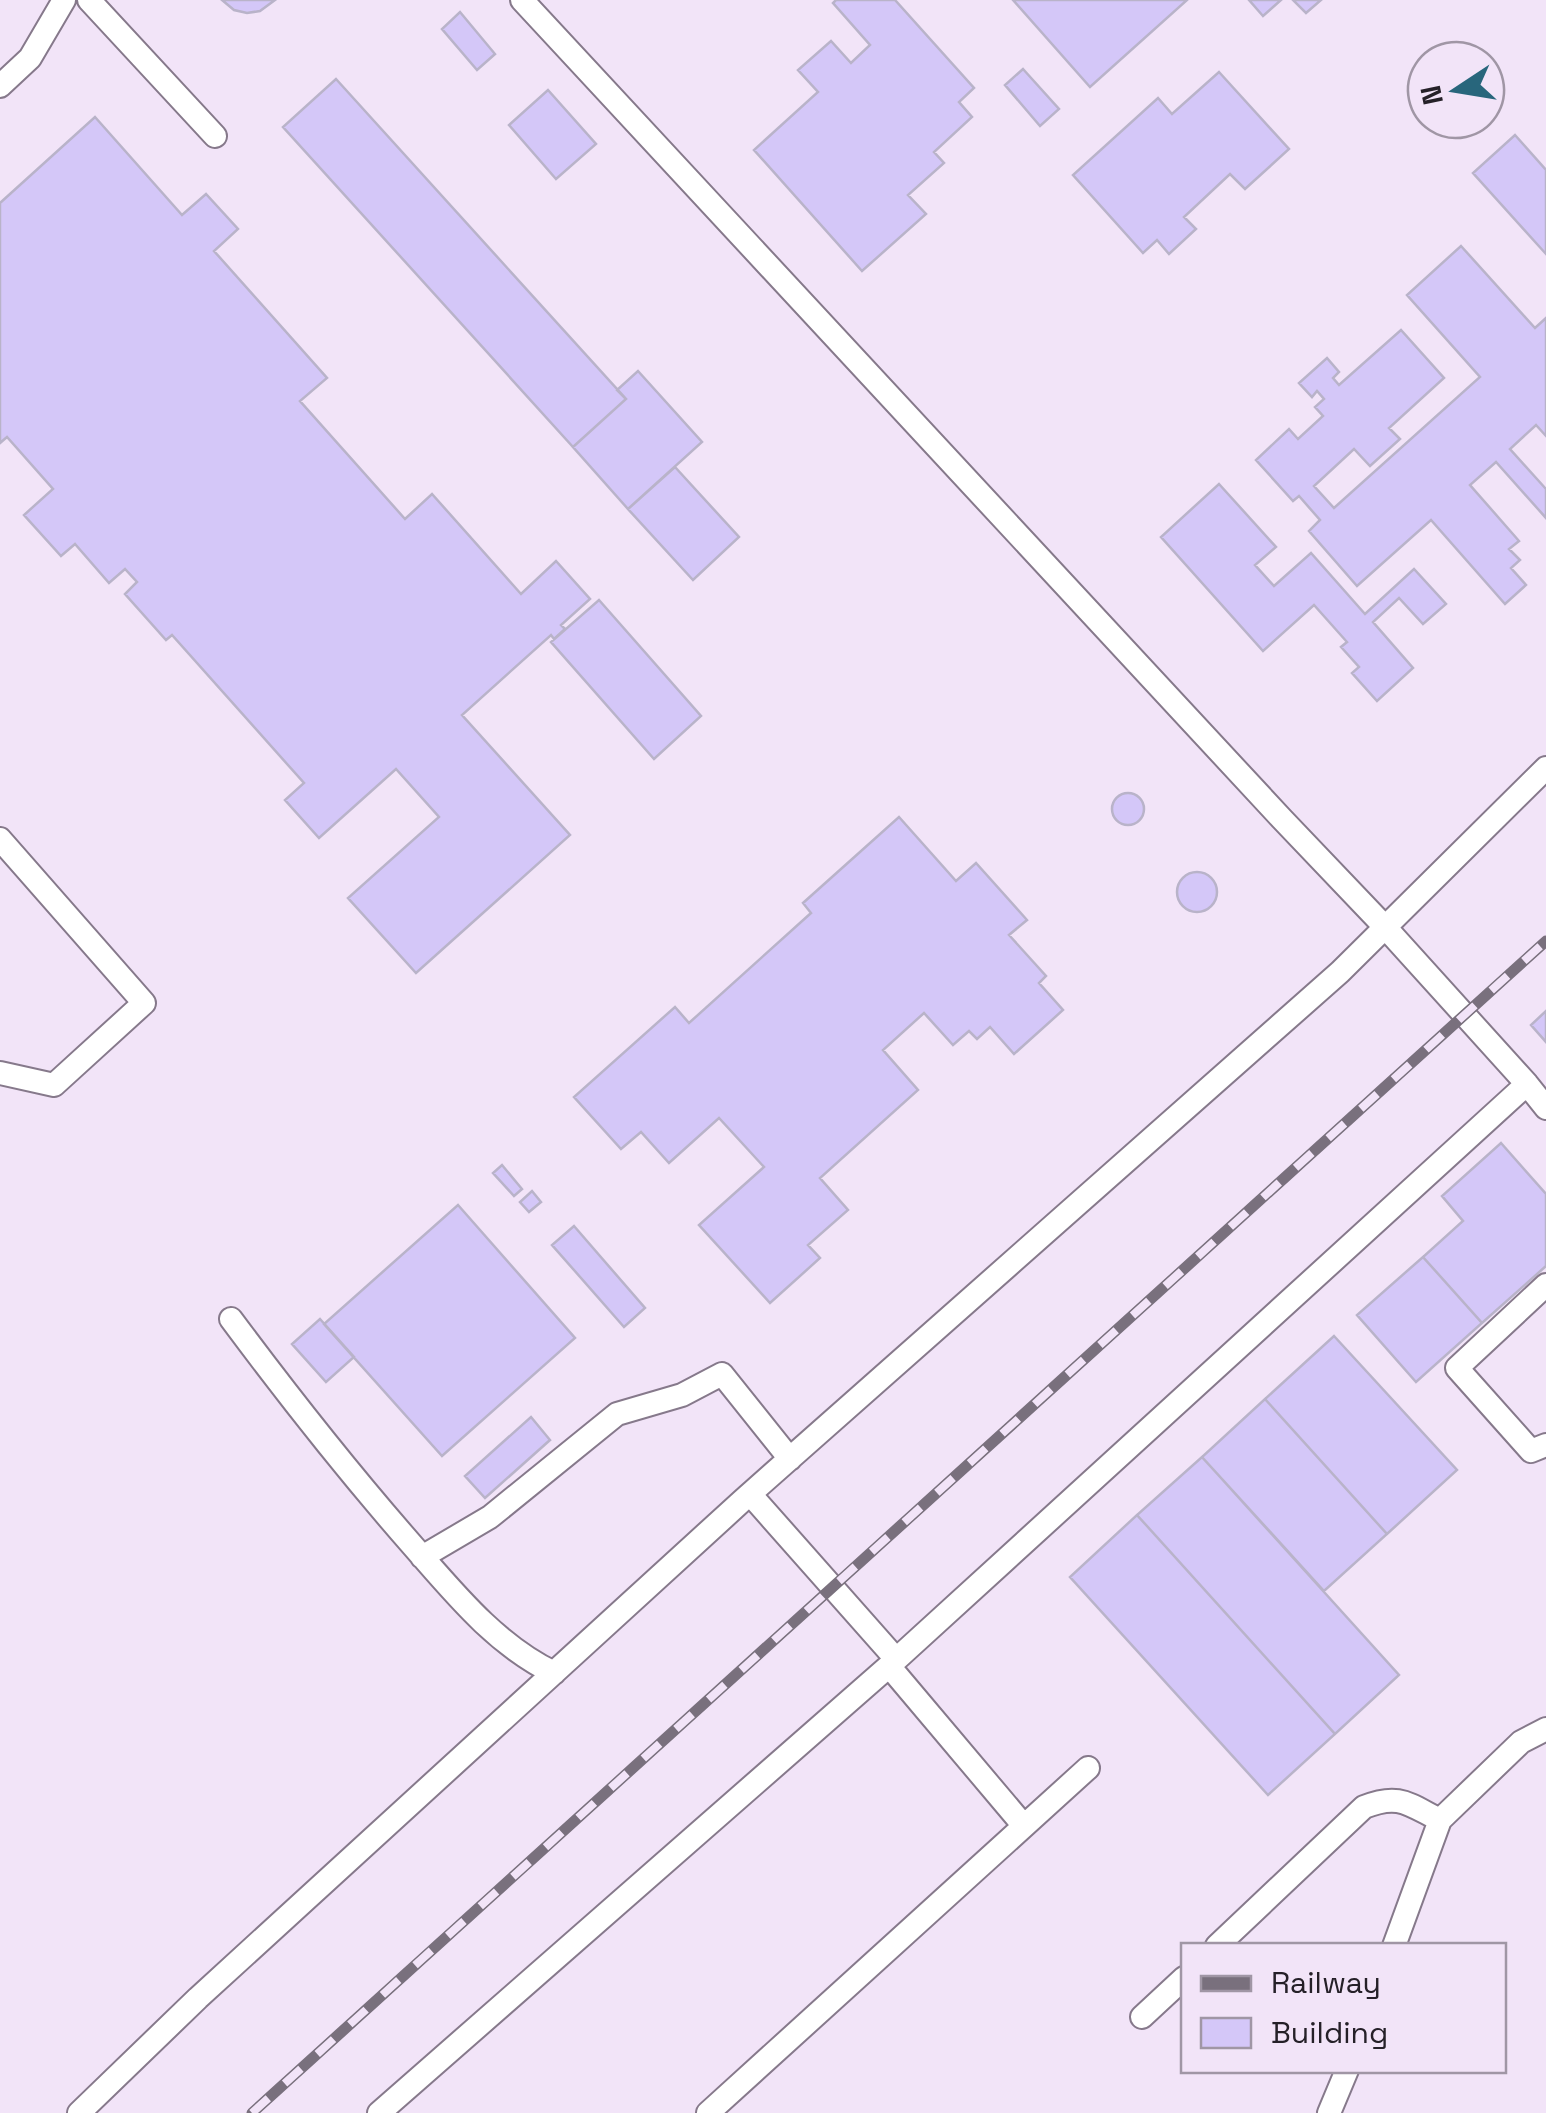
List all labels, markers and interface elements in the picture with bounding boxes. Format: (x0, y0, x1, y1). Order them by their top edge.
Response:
north arrow (1406, 40, 1506, 140)
text: N (1412, 82, 1451, 108)
legend (1181, 1943, 1506, 2073)
text: Railway (1271, 1963, 1381, 2002)
text: Building (1271, 2013, 1388, 2052)

